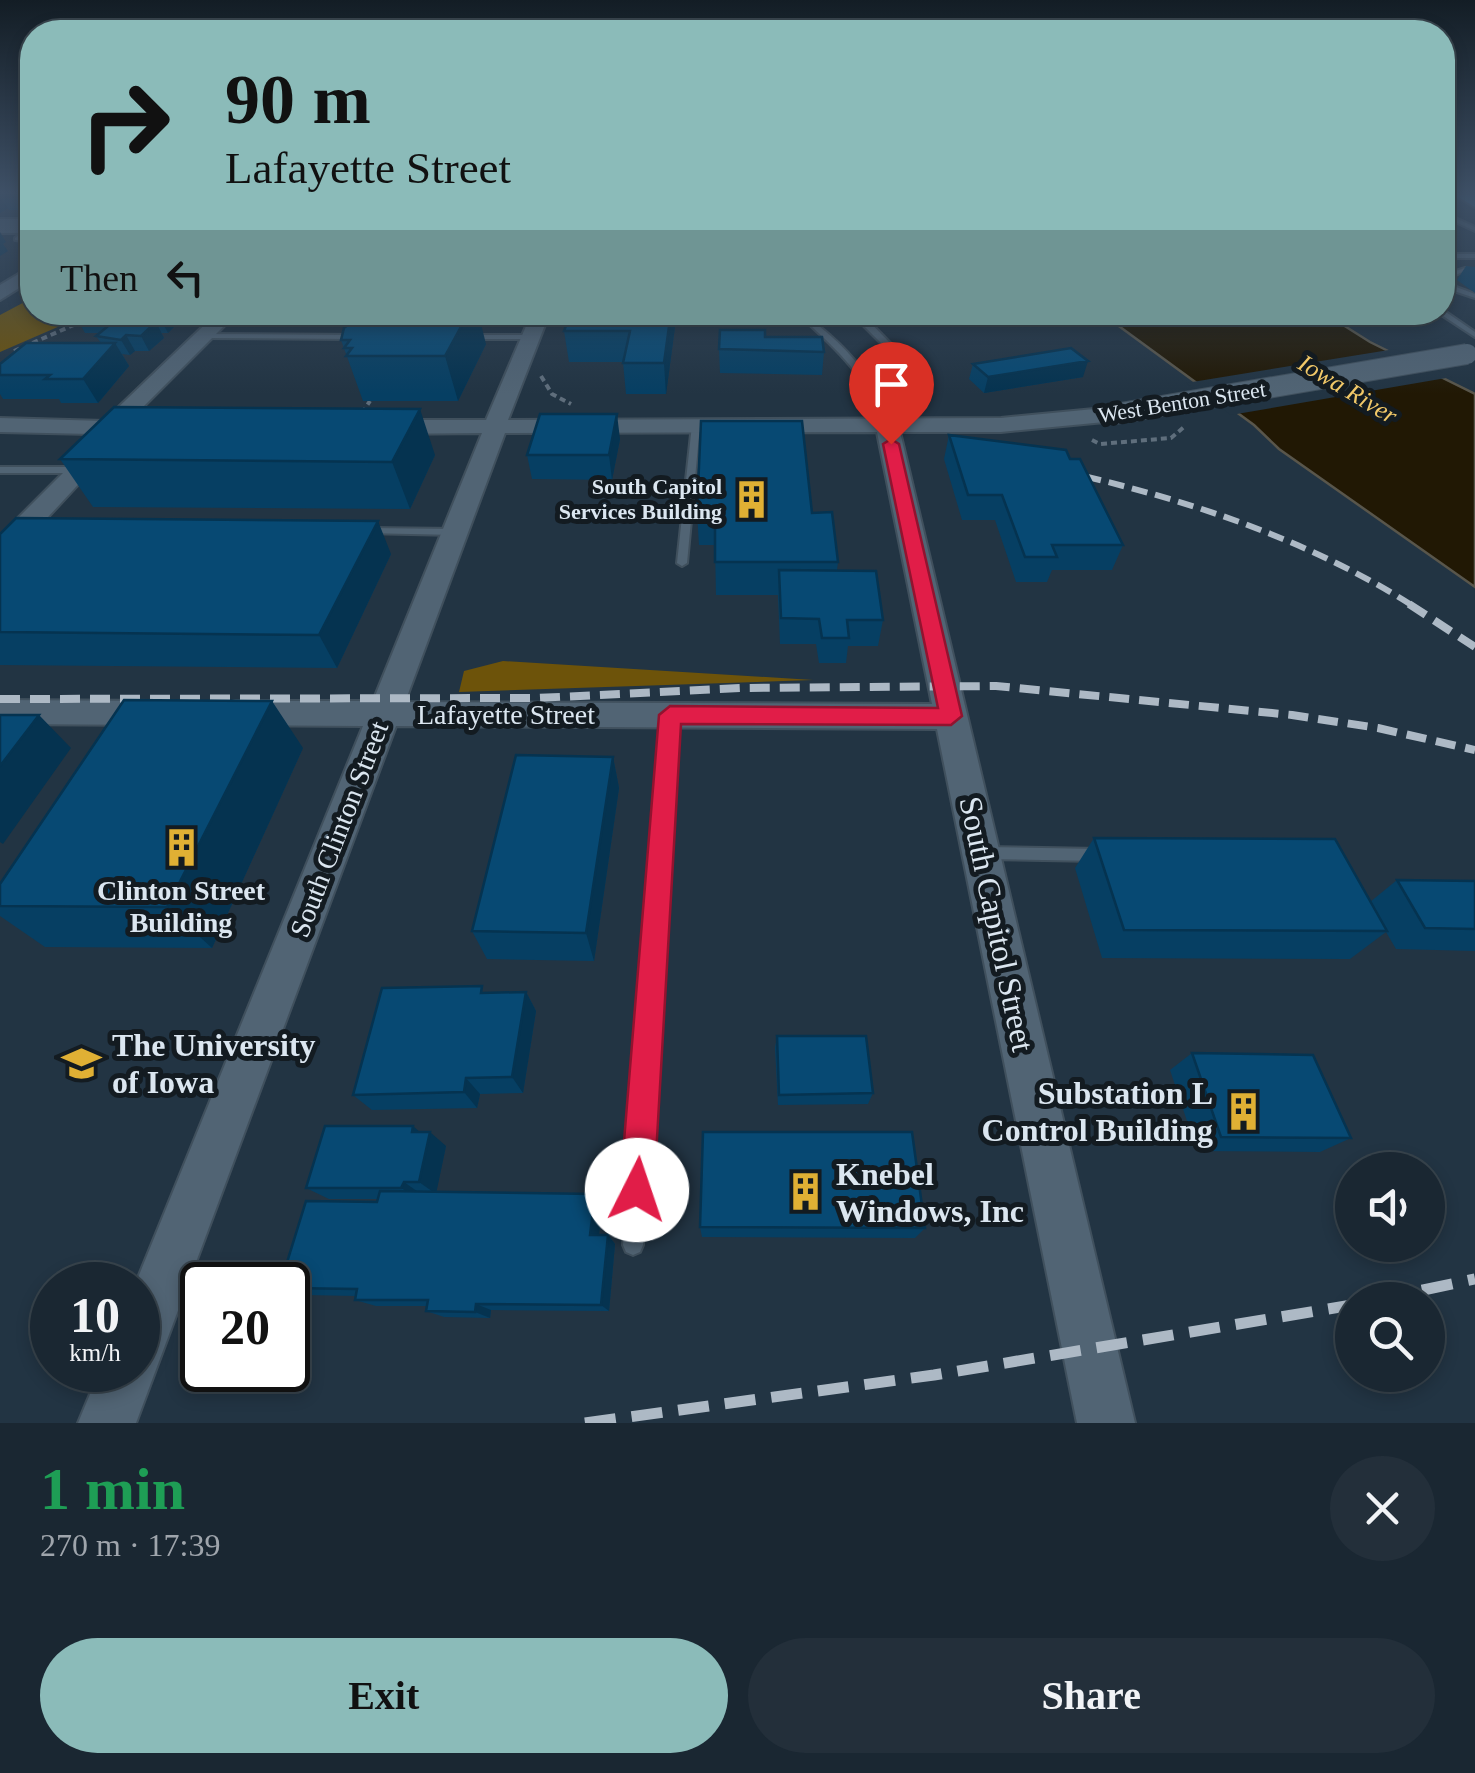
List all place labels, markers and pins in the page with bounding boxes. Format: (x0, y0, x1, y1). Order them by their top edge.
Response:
pin (849, 342, 934, 445)
place label: South Capitol Services Building (559, 474, 722, 524)
building icon: South Capitol Services Building (731, 478, 773, 520)
building icon: Clinton Street Building (160, 826, 202, 868)
place label: Clinton Street Building (97, 875, 266, 938)
place label: The University of Iowa (112, 1027, 316, 1100)
school or university icon: The University of Iowa (61, 1042, 103, 1084)
place label: Substation L Control Building (982, 1075, 1213, 1148)
building icon: Substation L Control Building (1222, 1090, 1264, 1132)
place label: Knebel Windows, Inc (836, 1156, 1024, 1229)
building icon: Knebel Windows, Inc (785, 1171, 827, 1213)

